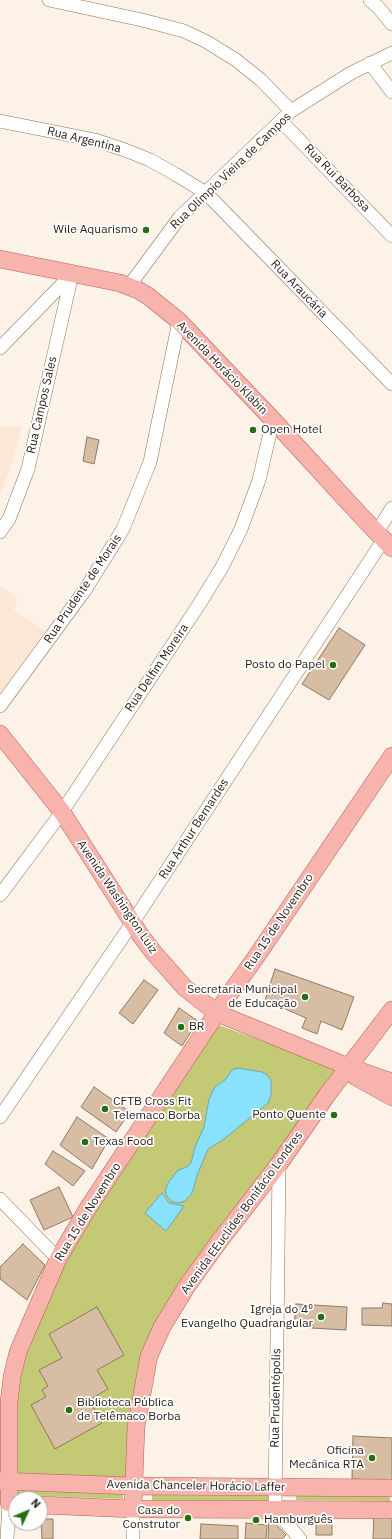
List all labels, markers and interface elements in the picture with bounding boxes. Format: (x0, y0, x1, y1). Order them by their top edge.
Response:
street label: Rua Olímpio Vieira de Campos (168, 109, 294, 233)
street label: Rua Argentina (46, 124, 122, 156)
street label: Rua Rui Barbosa (301, 141, 373, 215)
place label: Wile Aquarismo (53, 223, 138, 237)
marker: Wile Aquarismo (141, 225, 151, 235)
street label: Rua Araucária (268, 257, 330, 321)
street label: Avenida Horácio Klabin (174, 318, 270, 418)
street label: Rua Campos Sales (24, 355, 60, 455)
place label: Open Hotel (261, 423, 322, 437)
marker: Open Hotel (248, 425, 258, 435)
street label: Rua Prudente de Morais (41, 532, 125, 646)
street label: Rua Delfim Moreira (122, 621, 192, 715)
place label: Posto do Papel (245, 658, 325, 672)
marker: Posto do Papel (328, 660, 338, 670)
street label: Rua Arthur Bernardes (156, 776, 232, 882)
street label: Avenida Washington Luiz (74, 838, 160, 956)
street label: Rua 15 de Novembro (241, 871, 317, 973)
place label: Secretaria Municipal de Educação (187, 983, 297, 1011)
marker: Secretaria Municipal de Educação (300, 992, 310, 1002)
place label: BR (189, 1020, 205, 1034)
marker: BR (176, 1022, 186, 1032)
place label: CFTB Cross Fit Telemaco Borba (113, 1095, 200, 1123)
marker: CFTB Cross Fit Telemaco Borba (100, 1104, 110, 1114)
place label: Ponto Quente (252, 1108, 326, 1122)
marker: Ponto Quente (329, 1110, 339, 1120)
street label: Avenida EEuclides Bonifácio Londres (178, 1129, 306, 1297)
place label: Texas Food (93, 1135, 154, 1149)
marker: Texas Food (80, 1137, 90, 1147)
street label: Rua 15 de Novembro (52, 1160, 124, 1264)
place label: Igreja do 4º Evangelho Quadrangular (181, 1303, 313, 1331)
marker: Igreja do 4º Evangelho Quadrangular (316, 1312, 326, 1322)
street label: Rua Prudentópolis (268, 1348, 284, 1448)
place label: Biblioteca Pública de Telêmaco Borba (77, 1396, 181, 1424)
marker: Biblioteca Pública de Telêmaco Borba (64, 1405, 74, 1415)
place label: Oficina Mecânica RTA (289, 1444, 364, 1472)
marker: Oficina Mecânica RTA (367, 1453, 377, 1463)
street label: Avenida Chanceler Horácio Laffer (107, 1477, 285, 1495)
north arrow (8, 1491, 48, 1531)
text: N (28, 1496, 44, 1511)
place label: Casa do Construtor (123, 1504, 180, 1532)
marker: Casa do Construtor (183, 1513, 193, 1523)
place label: Hamburguês (264, 1513, 333, 1527)
marker: Hamburguês (251, 1515, 261, 1525)

